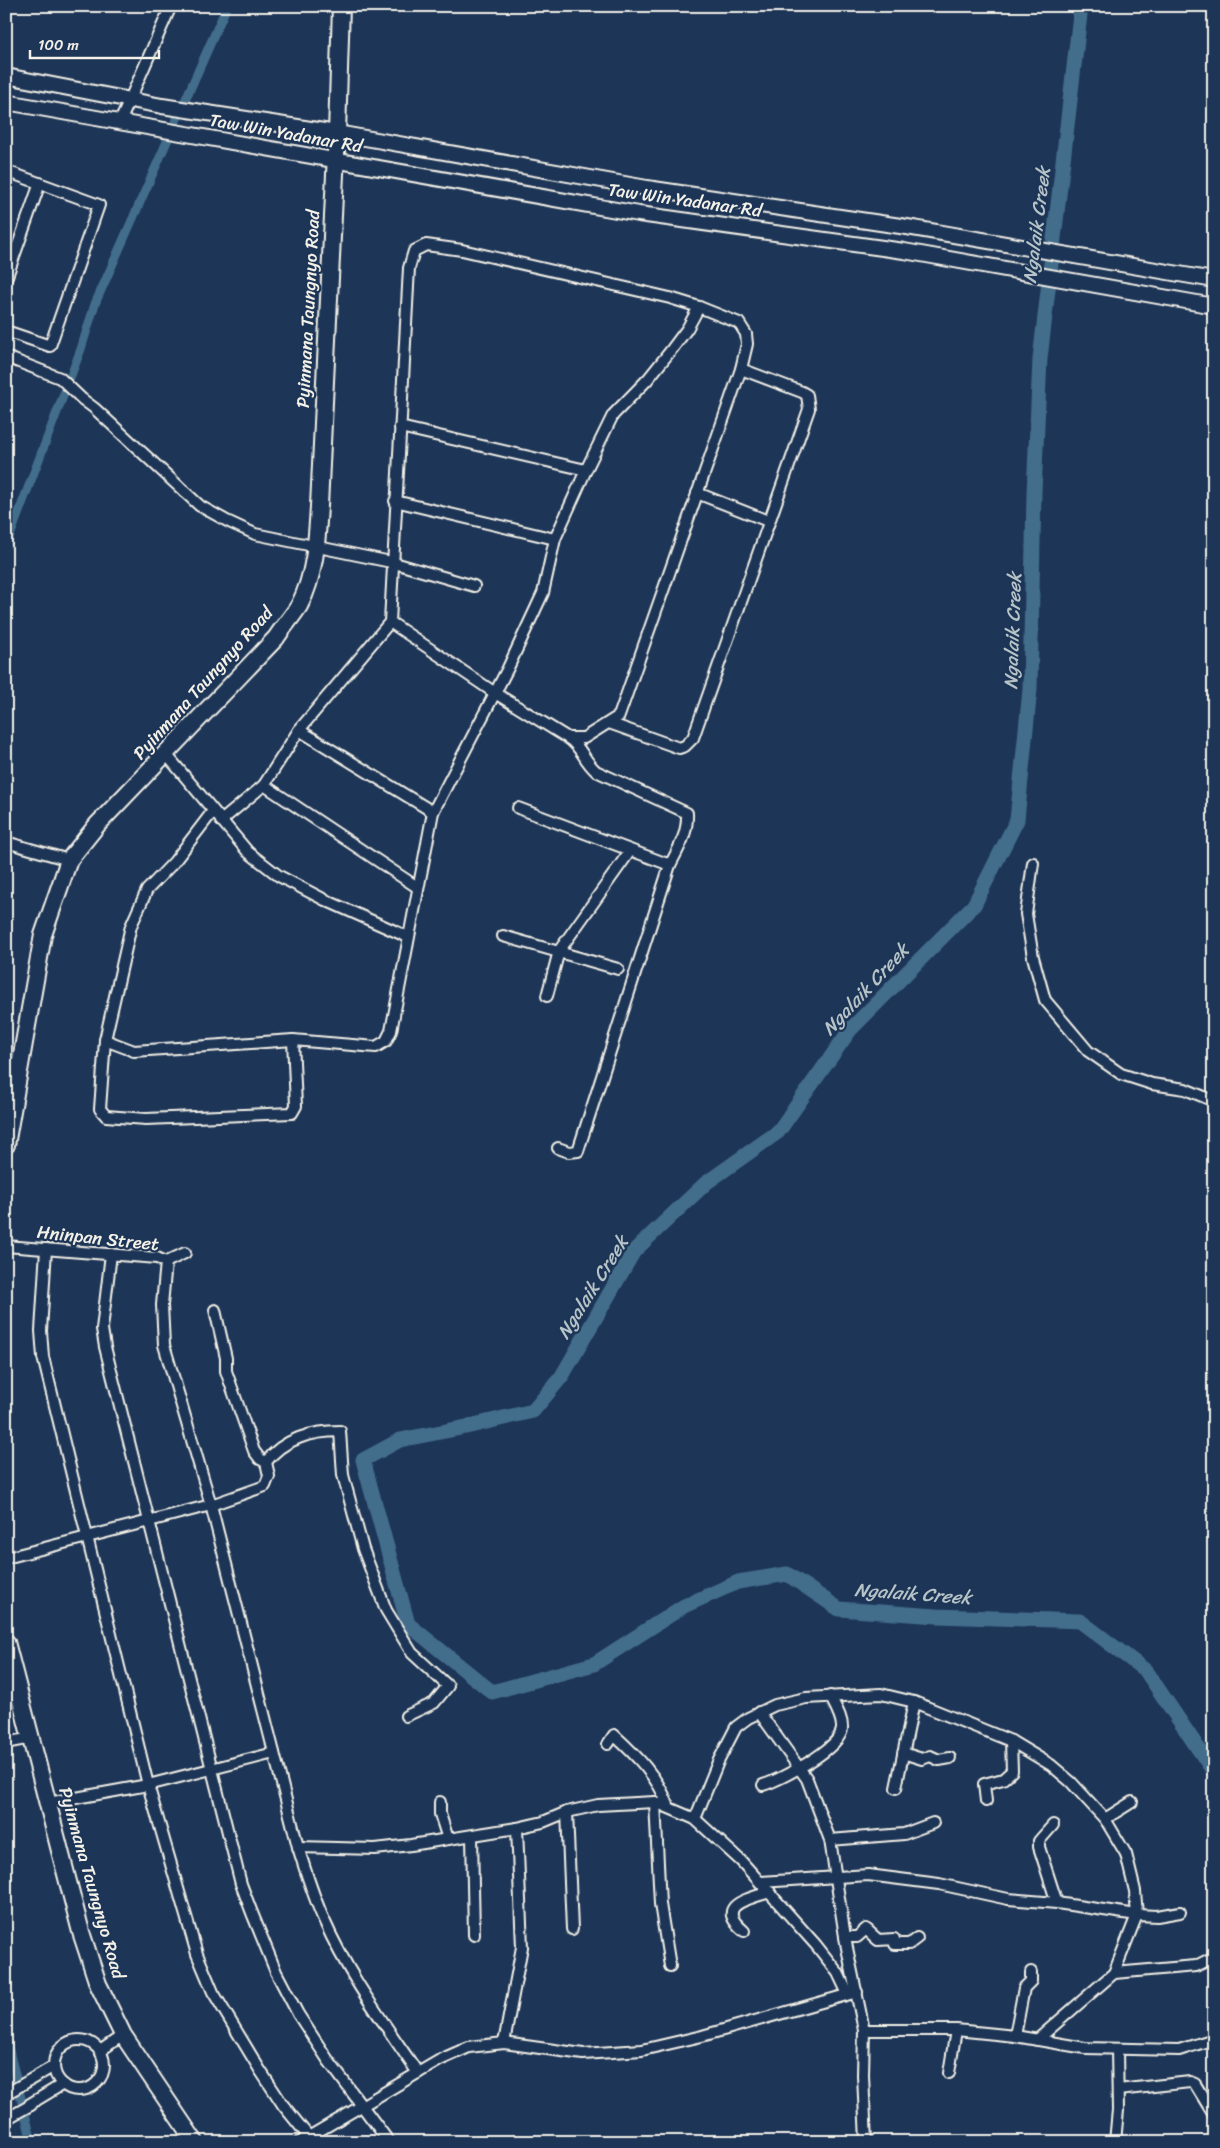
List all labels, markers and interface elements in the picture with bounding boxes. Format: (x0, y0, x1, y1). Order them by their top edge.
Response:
scale bar (30, 28, 159, 60)
text: 100 m (38, 32, 79, 58)
street label: Taw Win Yadanar Rd (207, 104, 366, 162)
water label: Ngalaik Creek (1013, 162, 1060, 285)
street label: Taw Win Yadanar Rd (606, 173, 765, 227)
street label: Pyinmana Taungnyo Road (287, 208, 329, 409)
water label: Ngalaik Creek (994, 569, 1031, 690)
street label: Pyinmana Taungnyo Road (125, 597, 282, 767)
water label: Ngalaik Creek (813, 933, 919, 1043)
street label: Hninpan Street (35, 1216, 161, 1260)
water label: Ngalaik Creek (547, 1227, 639, 1346)
water label: Ngalaik Creek (854, 1573, 975, 1614)
street label: Pyinmana Taungnyo Road (49, 1783, 135, 1984)

